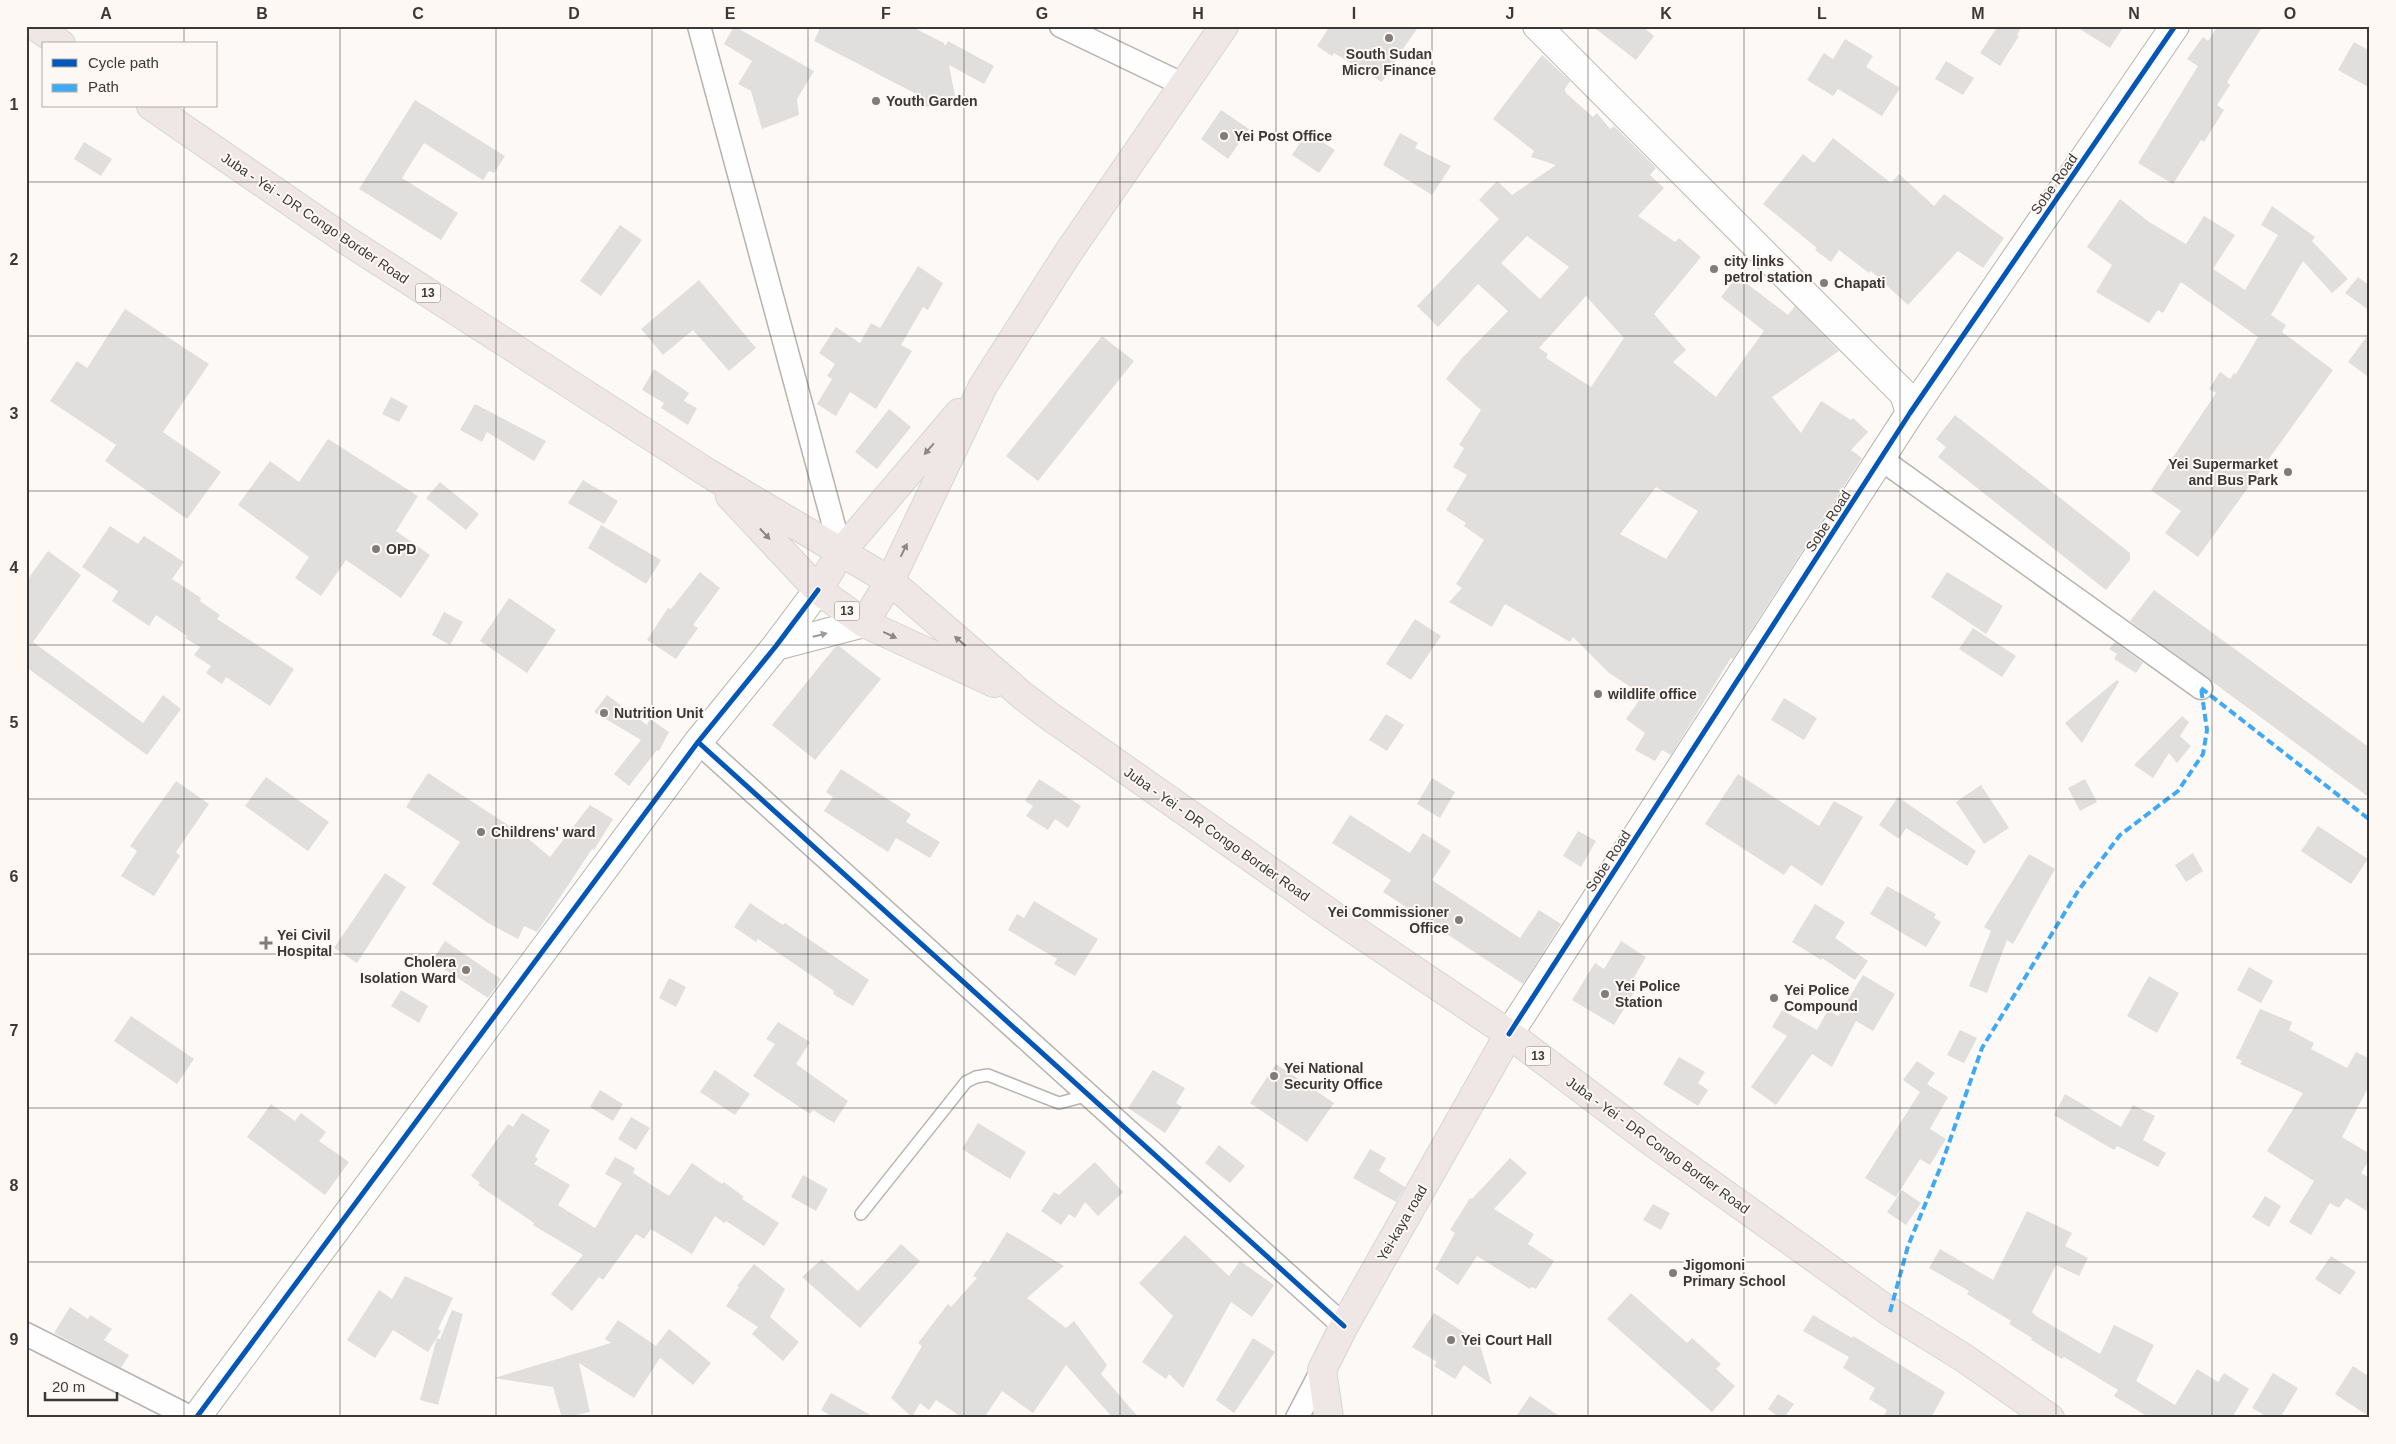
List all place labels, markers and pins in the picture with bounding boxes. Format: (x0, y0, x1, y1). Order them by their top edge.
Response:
marker: South Sudan Micro Finance (1383, 32, 1395, 44)
place label: South Sudan Micro Finance (1342, 46, 1436, 78)
place label: Youth Garden (886, 93, 978, 109)
marker: Youth Garden (870, 95, 882, 107)
place label: Yei Post Office (1234, 128, 1332, 144)
marker: Yei Post Office (1218, 130, 1230, 142)
place label: city links petrol station (1724, 253, 1813, 285)
marker: city links petrol station (1708, 263, 1720, 275)
place label: Chapati (1834, 275, 1885, 291)
marker: Chapati (1818, 277, 1830, 289)
place label: Yei Supermarket and Bus Park (2168, 456, 2278, 488)
marker: Yei Supermarket and Bus Park (2282, 466, 2294, 478)
place label: OPD (386, 541, 416, 557)
marker: OPD (370, 543, 382, 555)
place label: wildlife office (1607, 686, 1697, 702)
marker: wildlife office (1592, 688, 1604, 700)
place label: Nutrition Unit (614, 705, 704, 721)
marker: Nutrition Unit (598, 707, 610, 719)
place label: Childrens' ward (491, 824, 595, 840)
marker: Childrens' ward (475, 826, 487, 838)
place label: Yei Commissioner Office (1328, 904, 1450, 936)
marker: Yei Commissioner Office (1453, 914, 1465, 926)
place label: Yei Civil Hospital (277, 927, 332, 959)
marker: Yei Civil Hospital (259, 936, 273, 950)
place label: Cholera Isolation Ward (360, 954, 456, 986)
marker: Cholera Isolation Ward (460, 964, 472, 976)
place label: Yei Police Station (1615, 978, 1681, 1010)
place label: Yei Police Compound (1784, 982, 1858, 1014)
marker: Yei Police Station (1599, 988, 1611, 1000)
marker: Yei Police Compound (1768, 992, 1780, 1004)
place label: Yei National Security Office (1284, 1060, 1383, 1092)
marker: Yei National Security Office (1268, 1070, 1280, 1082)
place label: Jigomoni Primary School (1683, 1257, 1786, 1289)
marker: Jigomoni Primary School (1667, 1267, 1679, 1279)
place label: Yei Court Hall (1461, 1332, 1552, 1348)
marker: Yei Court Hall (1445, 1334, 1457, 1346)

